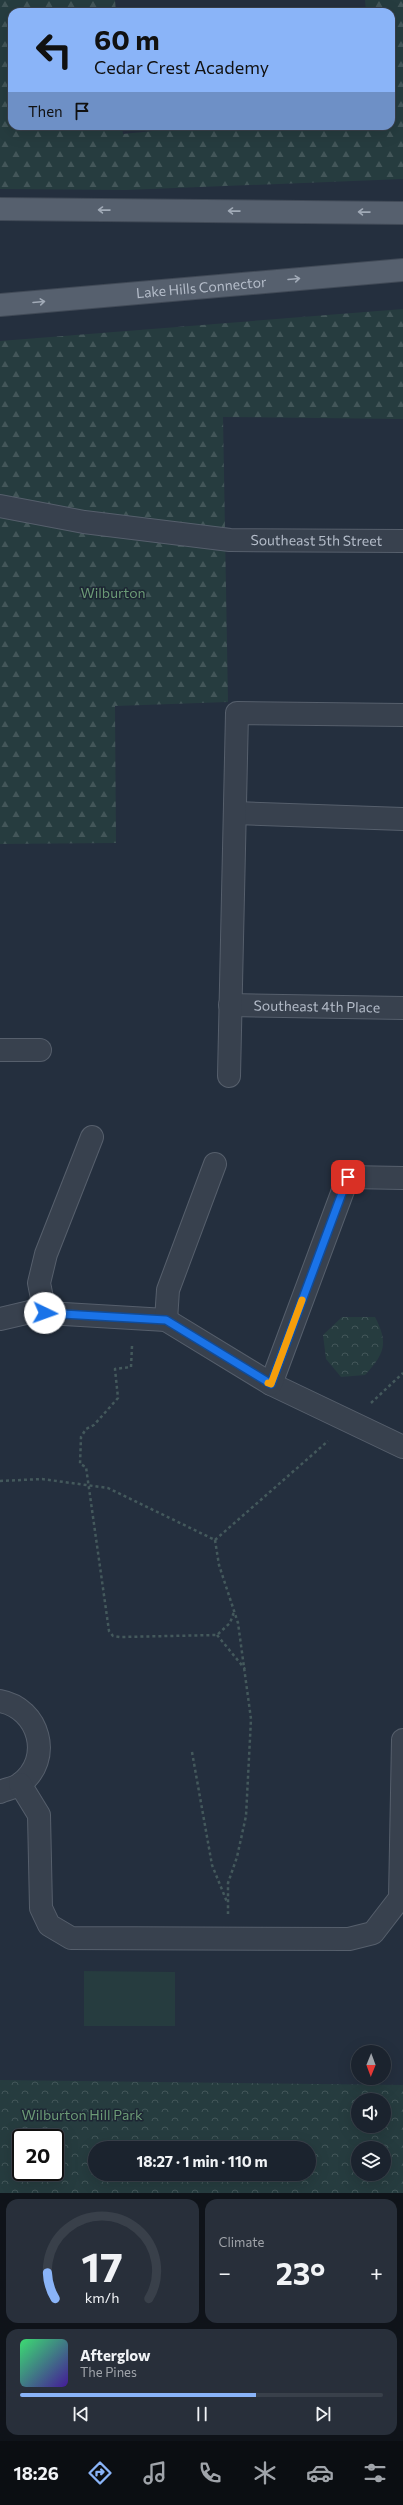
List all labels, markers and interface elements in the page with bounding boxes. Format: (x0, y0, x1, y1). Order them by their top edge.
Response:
text: 60 m (94, 22, 160, 56)
icon: left (28, 24, 80, 76)
text: Cedar Crest Academy (94, 56, 269, 78)
icon: arrive (71, 100, 93, 122)
text: Then (28, 102, 63, 120)
one-way arrow (98, 206, 111, 214)
one-way arrow (228, 207, 241, 215)
one-way arrow (358, 208, 371, 216)
street label: Lake Hills Connector (135, 273, 268, 301)
one-way arrow (287, 275, 300, 283)
one-way arrow (32, 298, 45, 306)
street label: Southeast 5th Street (250, 531, 383, 549)
park label: Wilburton (80, 584, 146, 601)
street label: Southeast 4th Place (254, 996, 380, 1016)
pin (331, 1160, 365, 1194)
icon: arrive (337, 1166, 359, 1188)
position arrow (24, 1292, 66, 1334)
north arrow (351, 2045, 391, 2085)
map controls (351, 2045, 391, 2181)
button: sound (351, 2093, 391, 2133)
park label: Wilburton Hill Park (21, 2106, 143, 2123)
speed limit sign: 20 (12, 2129, 64, 2181)
button: layers (351, 2141, 391, 2181)
text: 18:27 · 1 min · 110 m (136, 2152, 268, 2170)
text: Climate (219, 2234, 264, 2250)
text: 17 (81, 2240, 123, 2291)
text: 23° (276, 2254, 325, 2291)
text: − (219, 2259, 231, 2286)
text: + (370, 2259, 383, 2286)
text: km/h (85, 2288, 120, 2306)
text: Afterglow (80, 2346, 150, 2364)
text: The Pines (80, 2364, 137, 2380)
icon: previous (70, 2403, 92, 2425)
icon: pause (191, 2403, 213, 2425)
icon: next (312, 2403, 334, 2425)
icon: directions (86, 2459, 114, 2487)
icon: music (141, 2459, 169, 2487)
icon: phone (196, 2459, 224, 2487)
icon: climate (251, 2459, 279, 2487)
icon: car (306, 2459, 334, 2487)
icon: filters (361, 2459, 389, 2487)
text: 18:26 (14, 2462, 59, 2484)

